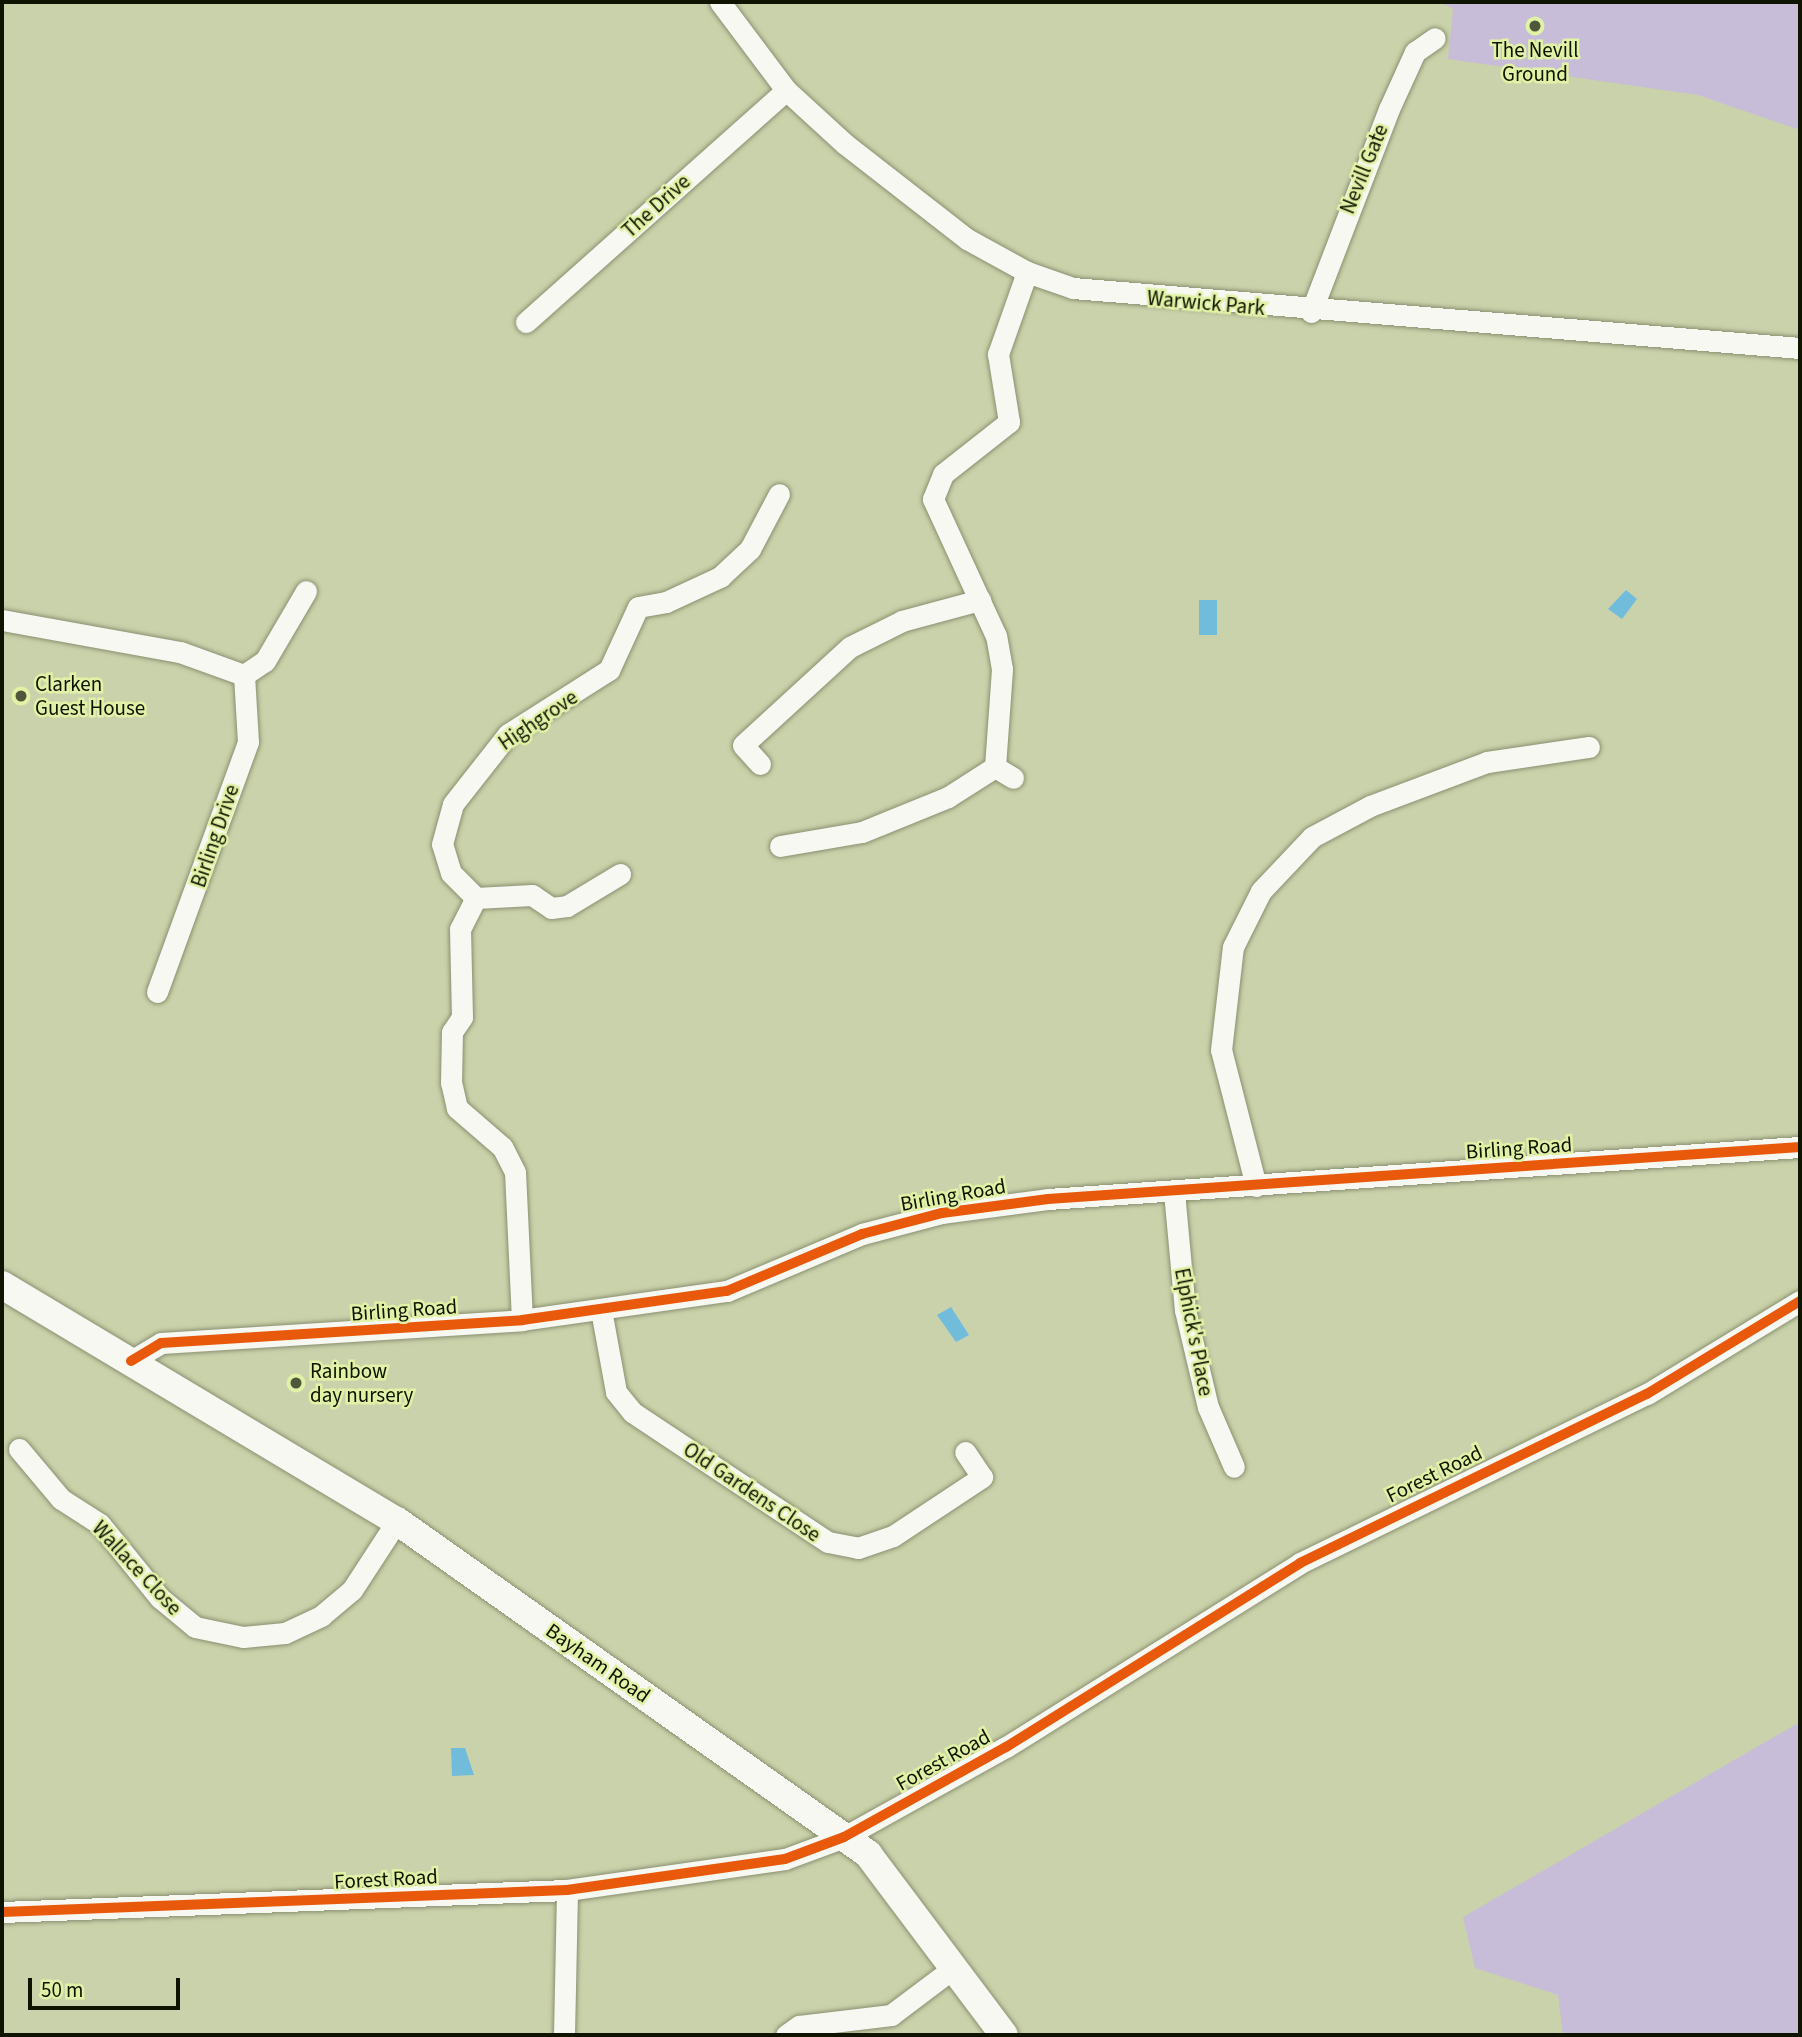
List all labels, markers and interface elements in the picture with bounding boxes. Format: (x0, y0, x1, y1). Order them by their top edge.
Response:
marker: The Nevill Ground (1527, 18, 1543, 34)
place label: The Nevill Ground (1491, 37, 1579, 87)
street label: Nevill Gate (1335, 120, 1393, 218)
street label: The Drive (617, 169, 695, 243)
street label: Warwick Park (1146, 285, 1266, 321)
place label: Clarken Guest House (35, 671, 145, 721)
street label: Highgrove (494, 684, 582, 756)
marker: Clarken Guest House (13, 688, 29, 704)
street label: Birling Drive (186, 781, 244, 891)
street label: Birling Road (1465, 1132, 1573, 1164)
street label: Birling Road (898, 1173, 1008, 1217)
street label: Elphick's Place (1169, 1266, 1219, 1398)
street label: Birling Road (350, 1294, 458, 1326)
place label: Rainbow day nursery (310, 1358, 413, 1408)
marker: Rainbow day nursery (288, 1375, 304, 1391)
street label: Old Gardens Close (679, 1437, 825, 1547)
street label: Forest Road (1382, 1440, 1486, 1508)
street label: Wallace Close (87, 1516, 187, 1620)
street label: Bayham Road (541, 1618, 655, 1708)
street label: Forest Road (892, 1724, 994, 1796)
street label: Forest Road (334, 1864, 438, 1894)
scale bar (32, 1964, 184, 2008)
text: 50 m (41, 1975, 83, 2005)

